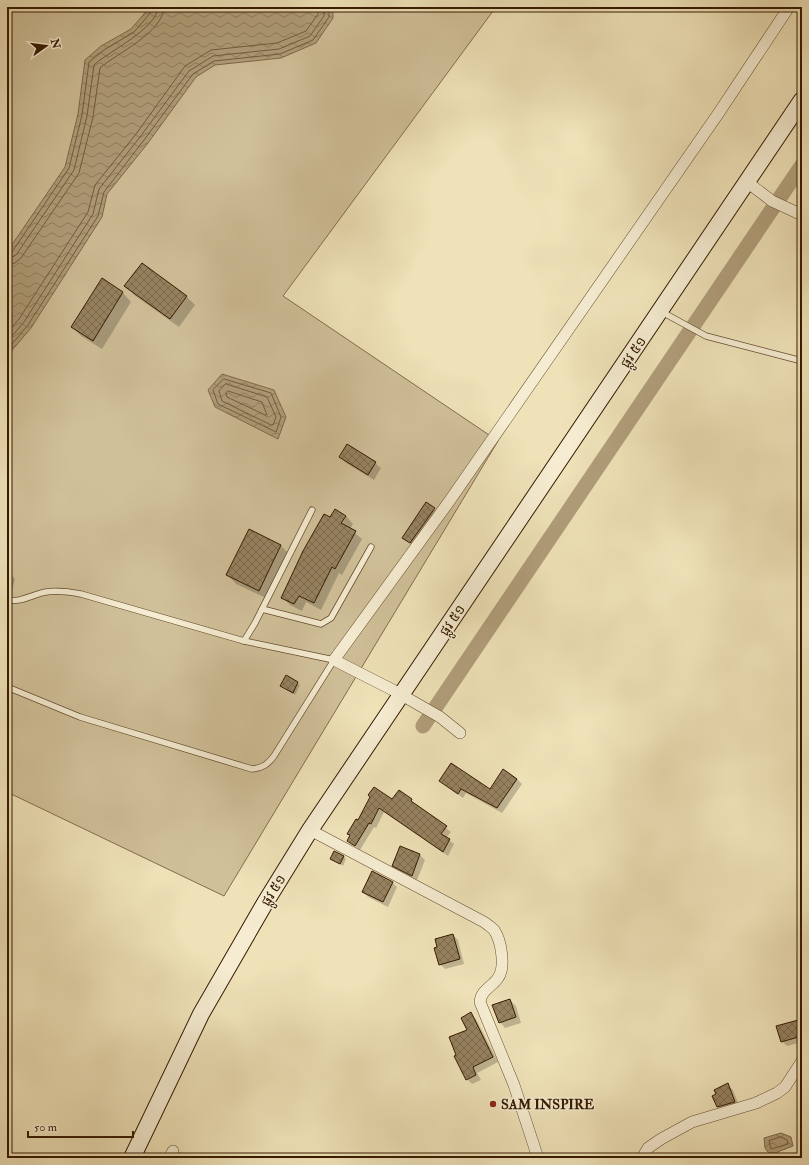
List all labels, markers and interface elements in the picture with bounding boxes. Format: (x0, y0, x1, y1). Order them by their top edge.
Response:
north arrow (26, 26, 66, 66)
text: N (47, 36, 63, 51)
street label: ផ្លូវ ៥១ (617, 333, 653, 373)
street label: ផ្លូវ ៥១ (436, 601, 472, 641)
street label: ផ្លូវ ៥១ (257, 871, 292, 911)
place label: SAM INSPIRE (501, 1096, 594, 1113)
marker: SAM INSPIRE (488, 1099, 498, 1109)
scale bar (28, 1113, 133, 1139)
text: 50 m (34, 1120, 58, 1135)

